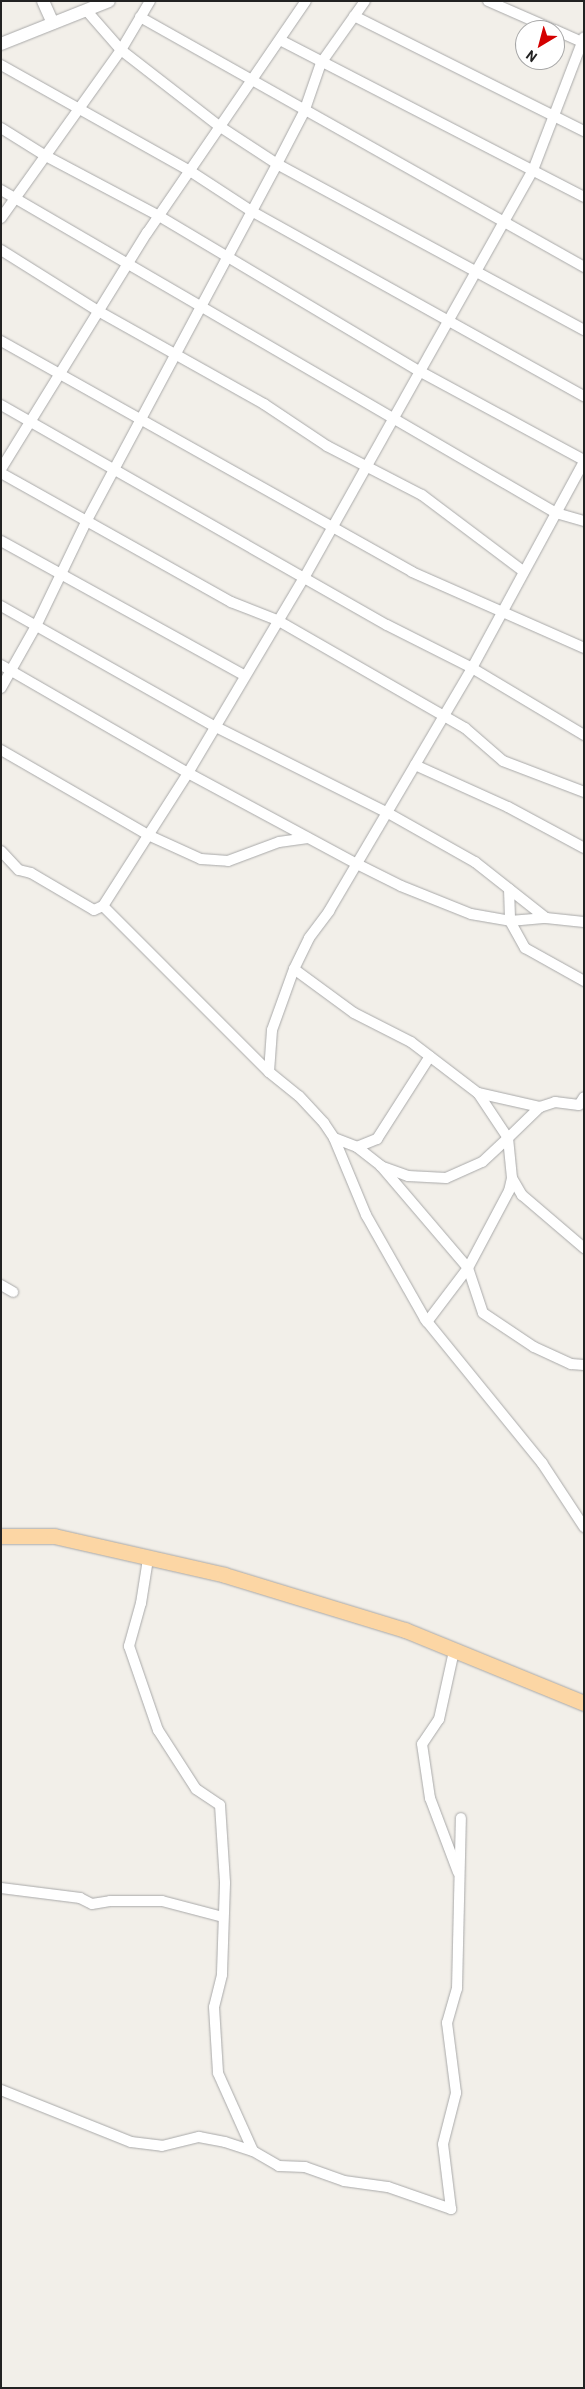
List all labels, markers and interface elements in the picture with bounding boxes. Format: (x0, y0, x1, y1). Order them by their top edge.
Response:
north arrow (515, 20, 565, 70)
text: N (522, 47, 540, 66)

